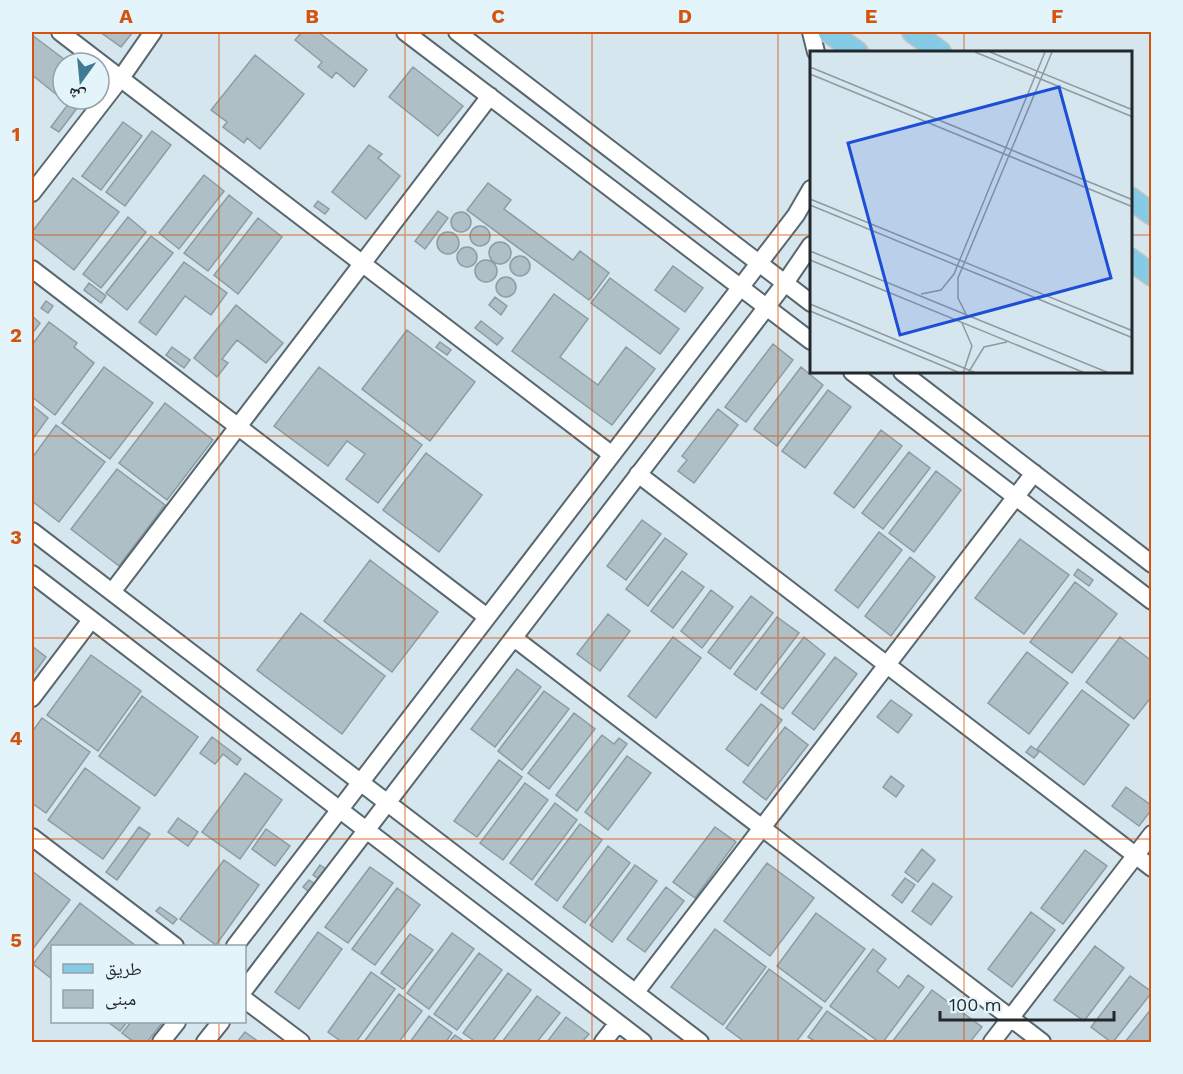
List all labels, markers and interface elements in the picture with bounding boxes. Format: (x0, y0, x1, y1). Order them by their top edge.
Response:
text: A (119, 4, 133, 28)
text: B (305, 4, 319, 28)
text: C (491, 4, 505, 28)
text: D (678, 4, 692, 28)
text: E (865, 4, 877, 28)
text: F (1051, 4, 1063, 28)
north arrow (51, 51, 111, 111)
inset map (810, 51, 1132, 374)
text: ش (67, 84, 88, 106)
text: 1 (12, 122, 20, 146)
text: 2 (10, 323, 22, 347)
text: 3 (10, 525, 22, 549)
text: 4 (10, 726, 23, 750)
text: 5 (10, 928, 22, 952)
legend (51, 945, 246, 1023)
text: طريق (105, 958, 142, 980)
scale bar (940, 984, 1114, 1022)
text: مبنى (105, 988, 136, 1010)
text: 100 m (949, 994, 1002, 1015)

